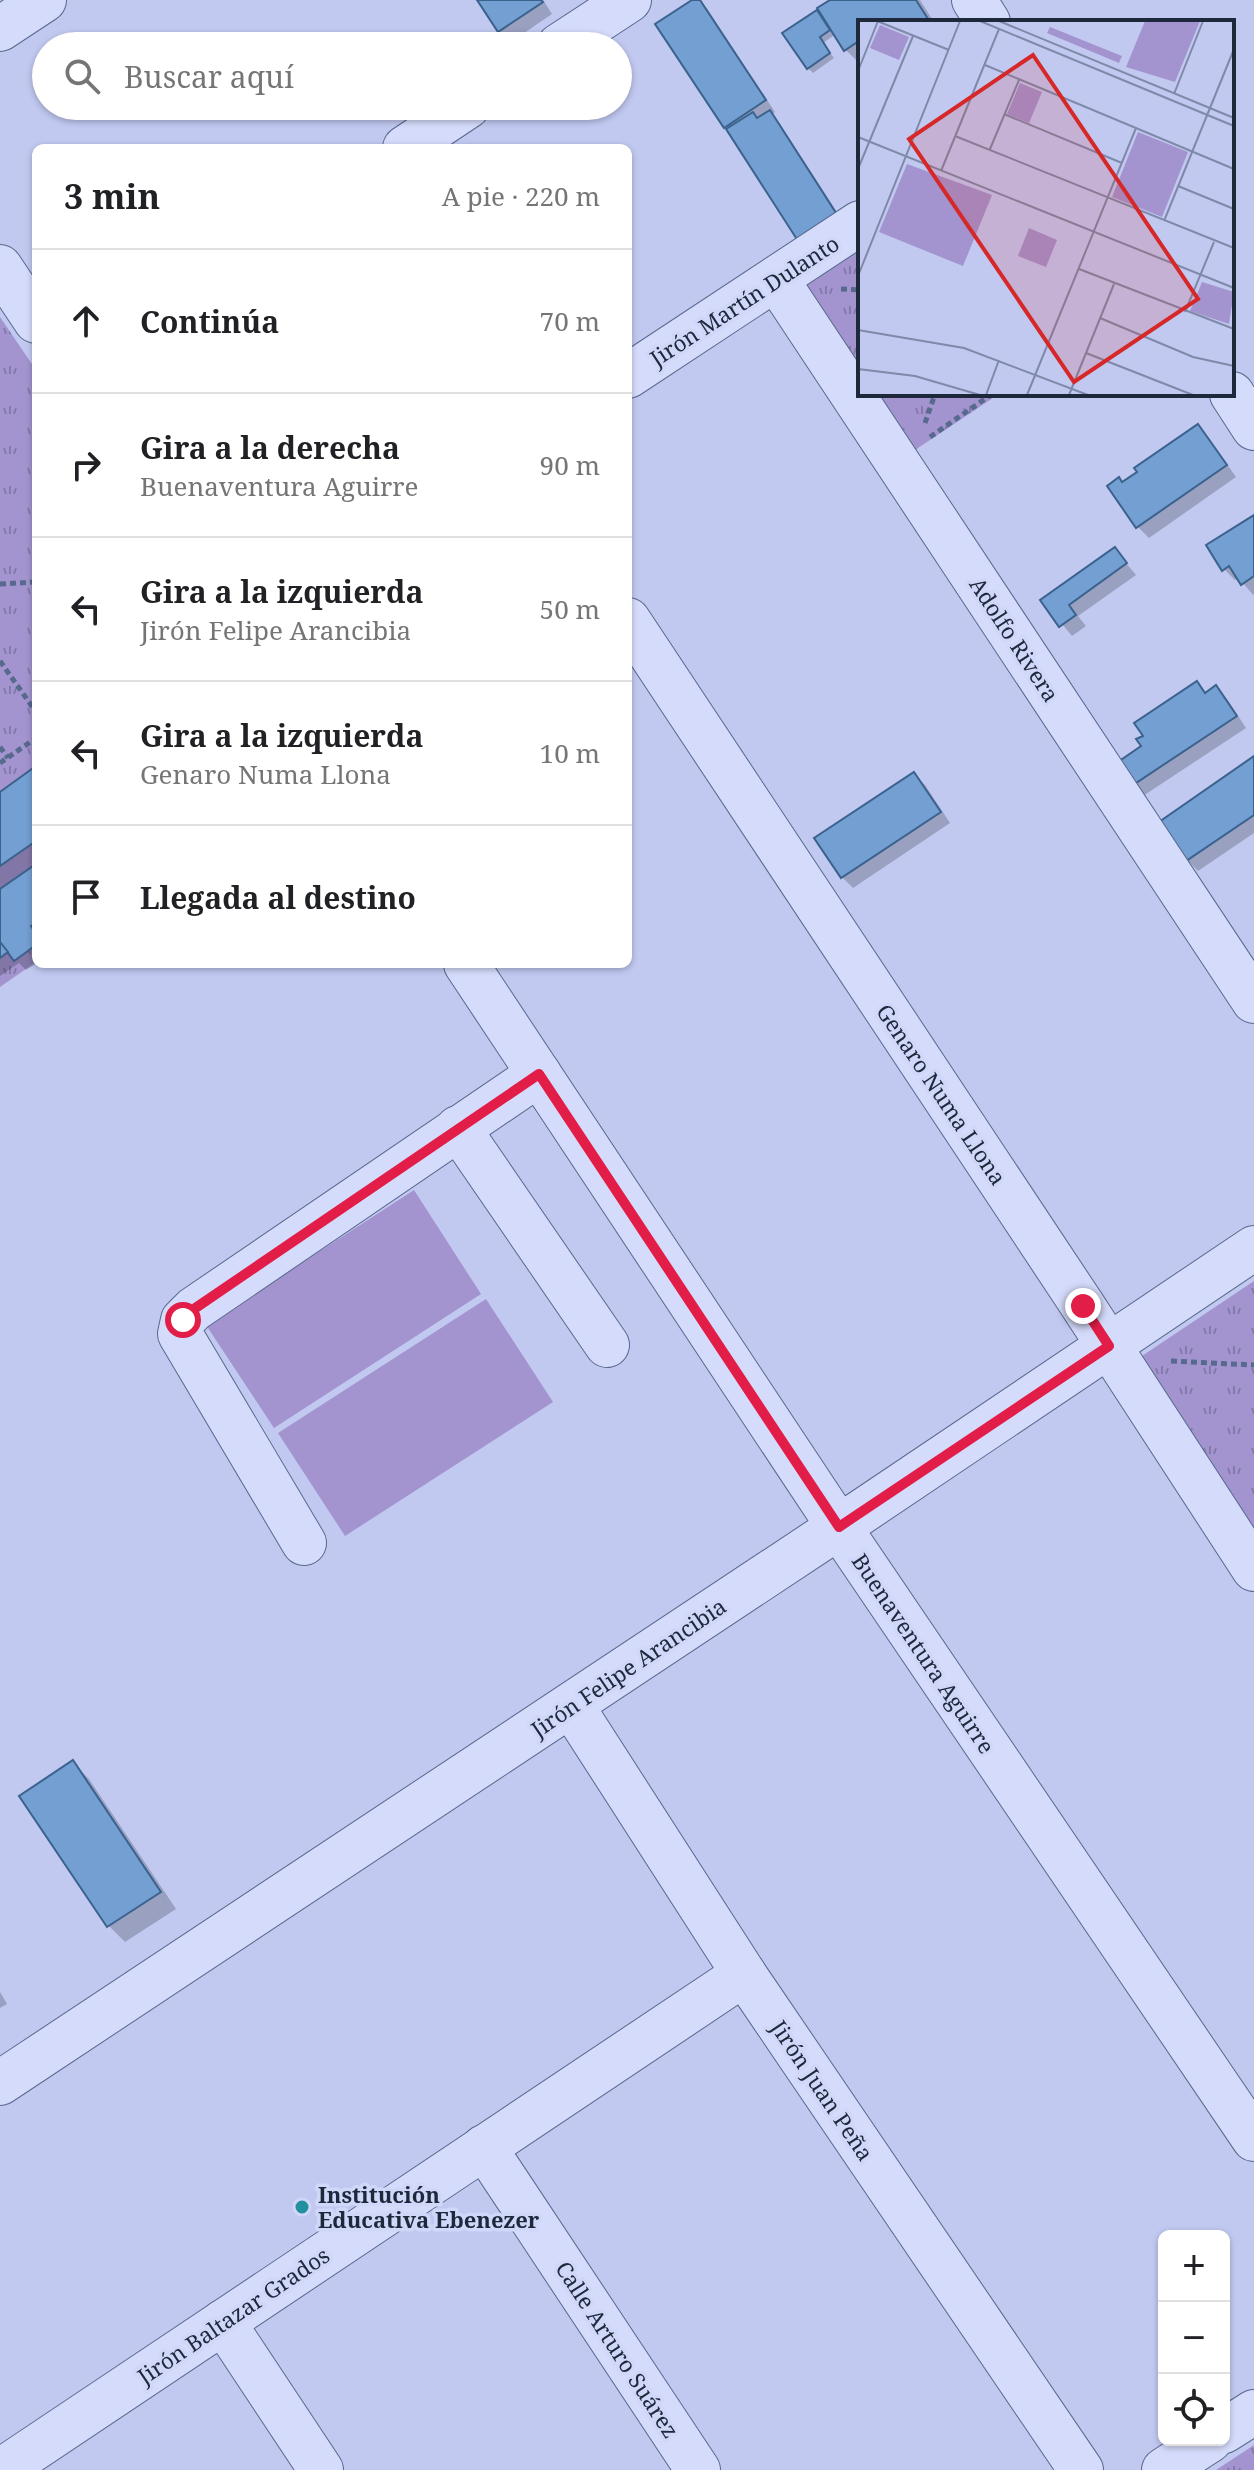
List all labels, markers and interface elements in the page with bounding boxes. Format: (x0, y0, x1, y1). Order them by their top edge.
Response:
inset map (858, 20, 1234, 396)
search box (32, 32, 632, 120)
icon: search (60, 54, 104, 98)
text: Buscar aquí (124, 56, 294, 97)
text: 3 min (64, 173, 160, 219)
text: A pie · 220 m (442, 178, 600, 214)
street label: Jirón Martín Dulanto (643, 228, 844, 373)
icon: ahead (64, 299, 108, 343)
text: Continúa (140, 301, 279, 342)
text: 70 m (540, 303, 600, 339)
text: Gira a la derecha (140, 427, 400, 468)
icon: right (64, 443, 108, 487)
text: 90 m (540, 447, 600, 483)
text: Buenaventura Aguirre (140, 468, 418, 504)
text: Gira a la izquierda (140, 571, 423, 612)
street label: Adolfo Rivera (963, 571, 1067, 707)
icon: left (64, 587, 108, 631)
text: 50 m (540, 591, 600, 627)
text: Jirón Felipe Arancibia (140, 612, 411, 648)
text: Gira a la izquierda (140, 715, 423, 756)
icon: left (64, 731, 108, 775)
text: 10 m (540, 735, 600, 771)
text: Genaro Numa Llona (140, 756, 391, 792)
icon: arrive (64, 875, 108, 919)
text: Llegada al destino (140, 877, 416, 918)
street label: Genaro Numa Llona (870, 998, 1014, 1190)
route end (1065, 1288, 1101, 1324)
route start (165, 1302, 201, 1338)
street label: Buenaventura Aguirre (846, 1547, 1002, 1759)
street label: Jirón Felipe Arancibia (524, 1590, 731, 1744)
street label: Jirón Juan Peña (764, 2013, 881, 2166)
place label: Institución Educativa Ebenezer (318, 2179, 540, 2234)
marker: Institución Educativa Ebenezer (293, 2198, 311, 2216)
map controls (1158, 2230, 1230, 2446)
button: + (1158, 2230, 1230, 2302)
street label: Jirón Baltazar Grados (130, 2240, 335, 2391)
street label: Calle Arturo Suárez (550, 2255, 686, 2443)
button: − (1158, 2302, 1230, 2374)
button: locate (1158, 2374, 1230, 2446)

